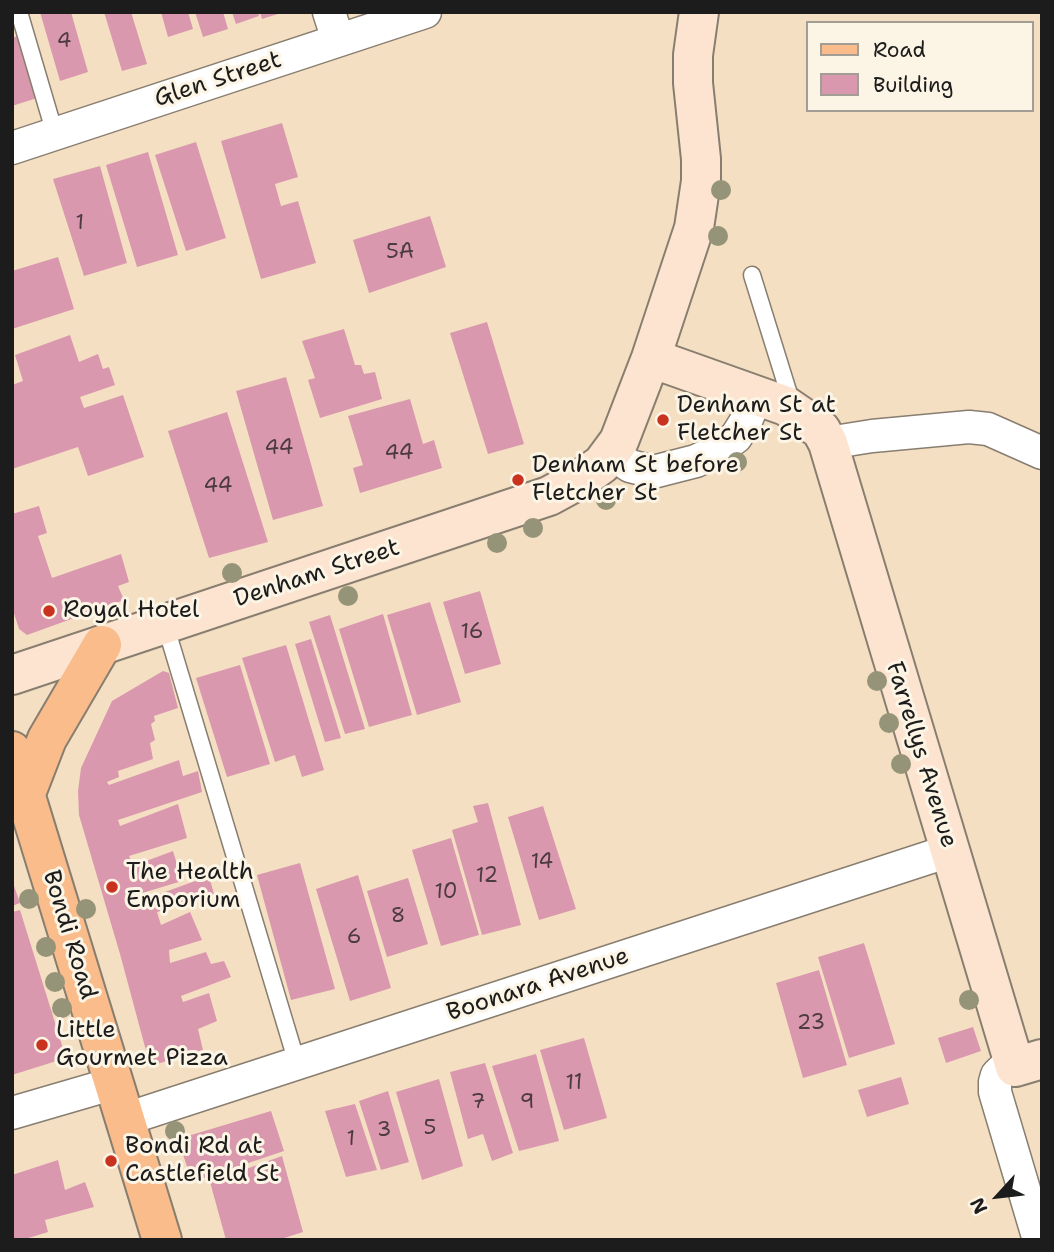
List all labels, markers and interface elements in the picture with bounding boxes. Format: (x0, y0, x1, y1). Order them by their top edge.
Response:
legend (806, 21, 1033, 112)
house number: 4 (57, 29, 71, 55)
text: Road (873, 36, 926, 64)
street label: Glen Street (151, 46, 285, 114)
text: Building (873, 71, 953, 99)
house number: 1 (76, 211, 84, 237)
house number: 5A (386, 240, 414, 266)
place label: Denham St at Fletcher St (677, 392, 836, 448)
marker: Denham St at Fletcher St (655, 412, 671, 428)
house number: 44 (265, 436, 293, 462)
house number: 44 (385, 441, 413, 467)
place label: Denham St before Fletcher St (532, 452, 739, 508)
marker: Denham St before Fletcher St (510, 472, 526, 488)
house number: 44 (204, 474, 232, 500)
street label: Denham Street (230, 534, 404, 614)
place label: Royal Hotel (63, 597, 199, 625)
marker: Royal Hotel (41, 603, 57, 619)
house number: 16 (461, 620, 483, 646)
street label: Farrellys Avenue (879, 659, 963, 851)
house number: 14 (531, 850, 553, 876)
place label: The Health Emporium (126, 859, 254, 915)
house number: 12 (476, 864, 498, 890)
street label: Bondi Road (36, 867, 102, 1003)
marker: The Health Emporium (104, 879, 120, 895)
house number: 10 (435, 880, 457, 906)
house number: 8 (391, 904, 405, 930)
house number: 6 (347, 925, 361, 951)
street label: Boonara Avenue (443, 942, 633, 1028)
house number: 23 (797, 1011, 825, 1037)
place label: Little Gourmet Pizza (56, 1017, 228, 1073)
marker: Little Gourmet Pizza (34, 1037, 50, 1053)
house number: 11 (566, 1071, 582, 1097)
house number: 7 (471, 1090, 485, 1116)
house number: 9 (520, 1090, 534, 1116)
house number: 5 (424, 1116, 436, 1142)
house number: 3 (377, 1118, 391, 1144)
house number: 1 (347, 1127, 355, 1153)
place label: Bondi Rd at Castlefield St (125, 1133, 279, 1189)
marker: Bondi Rd at Castlefield St (103, 1153, 119, 1169)
north arrow (963, 1161, 1033, 1231)
text: N (964, 1193, 993, 1218)

